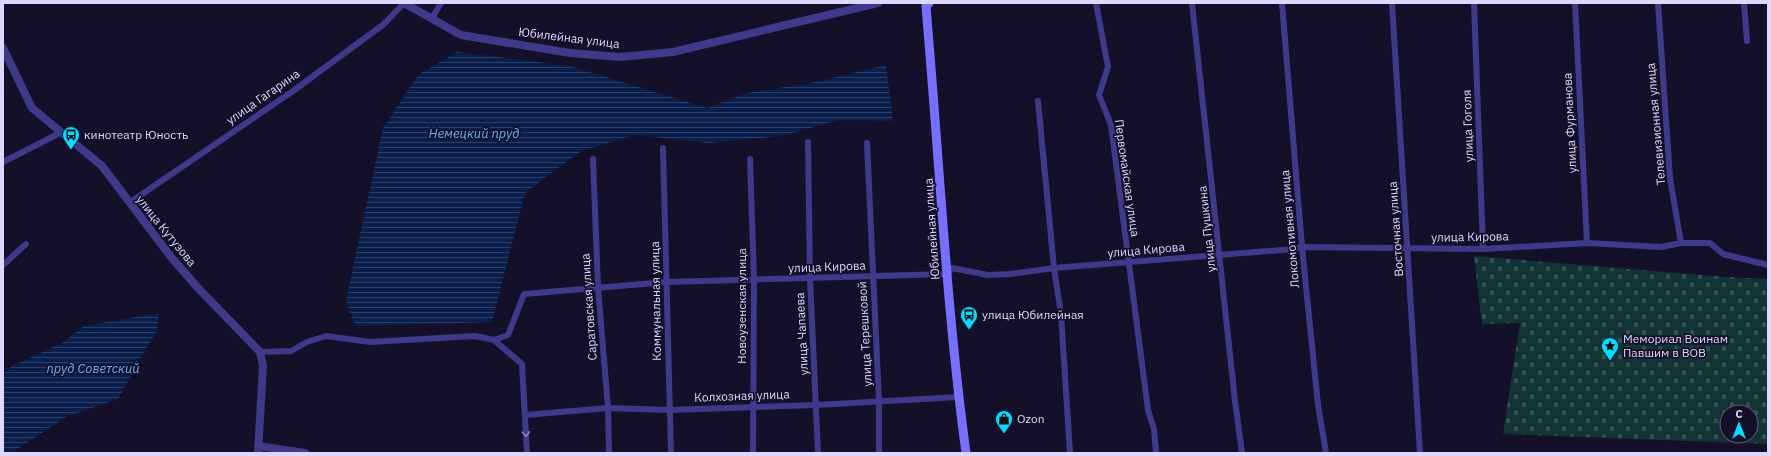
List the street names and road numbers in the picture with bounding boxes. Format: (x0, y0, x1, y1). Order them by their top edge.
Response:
street label: Юбилейная улица (518, 24, 621, 51)
street label: Телевизионная улица (1643, 62, 1668, 186)
street label: улица Гагарина (223, 65, 303, 128)
street label: улица Фурманова (1559, 72, 1580, 174)
street label: улица Гоголя (1459, 90, 1476, 162)
street label: Первомайская улица (1112, 118, 1143, 238)
street label: Локомотивная улица (1277, 169, 1302, 289)
street label: Юбилейная улица (920, 177, 943, 280)
street label: Восточная улица (1385, 180, 1406, 277)
street label: улица Пушкина (1194, 184, 1219, 273)
street label: улица Кутузова (133, 192, 200, 270)
street label: улица Кирова (1431, 228, 1510, 245)
street label: улица Кирова (1107, 239, 1186, 260)
street label: Коммунальная улица (647, 240, 664, 361)
street label: Новоузенская улица (734, 248, 749, 364)
street label: Саратовская улица (577, 252, 600, 361)
street label: улица Кирова (788, 258, 867, 275)
street label: улица Терешковой (854, 281, 875, 387)
street label: улица Чапаева (792, 292, 811, 376)
street label: Колхозная улица (694, 386, 791, 405)

